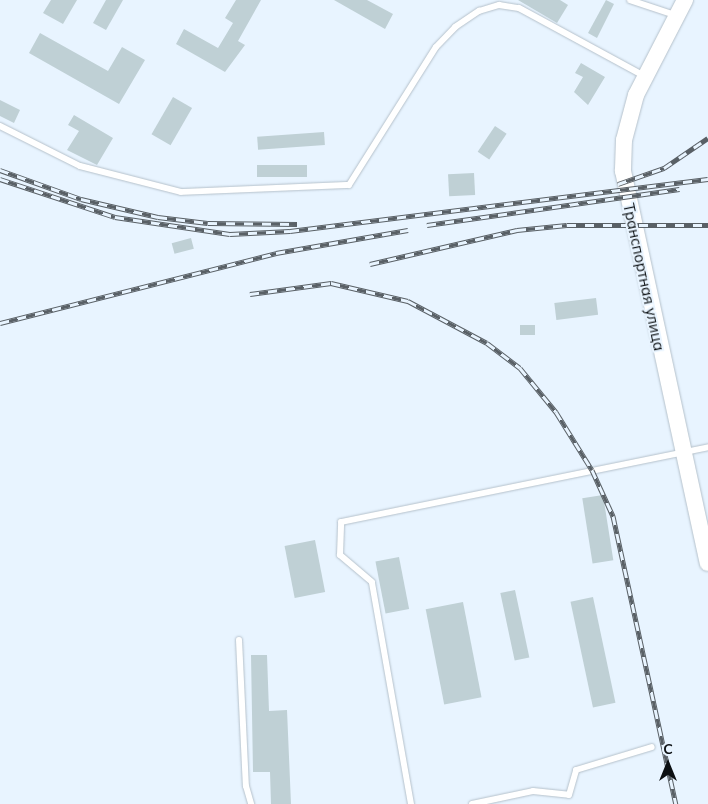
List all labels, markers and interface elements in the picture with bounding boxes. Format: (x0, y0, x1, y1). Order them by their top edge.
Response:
street label: Транспортная улица (620, 202, 668, 352)
north arrow (643, 739, 693, 789)
text: С (663, 740, 673, 758)

